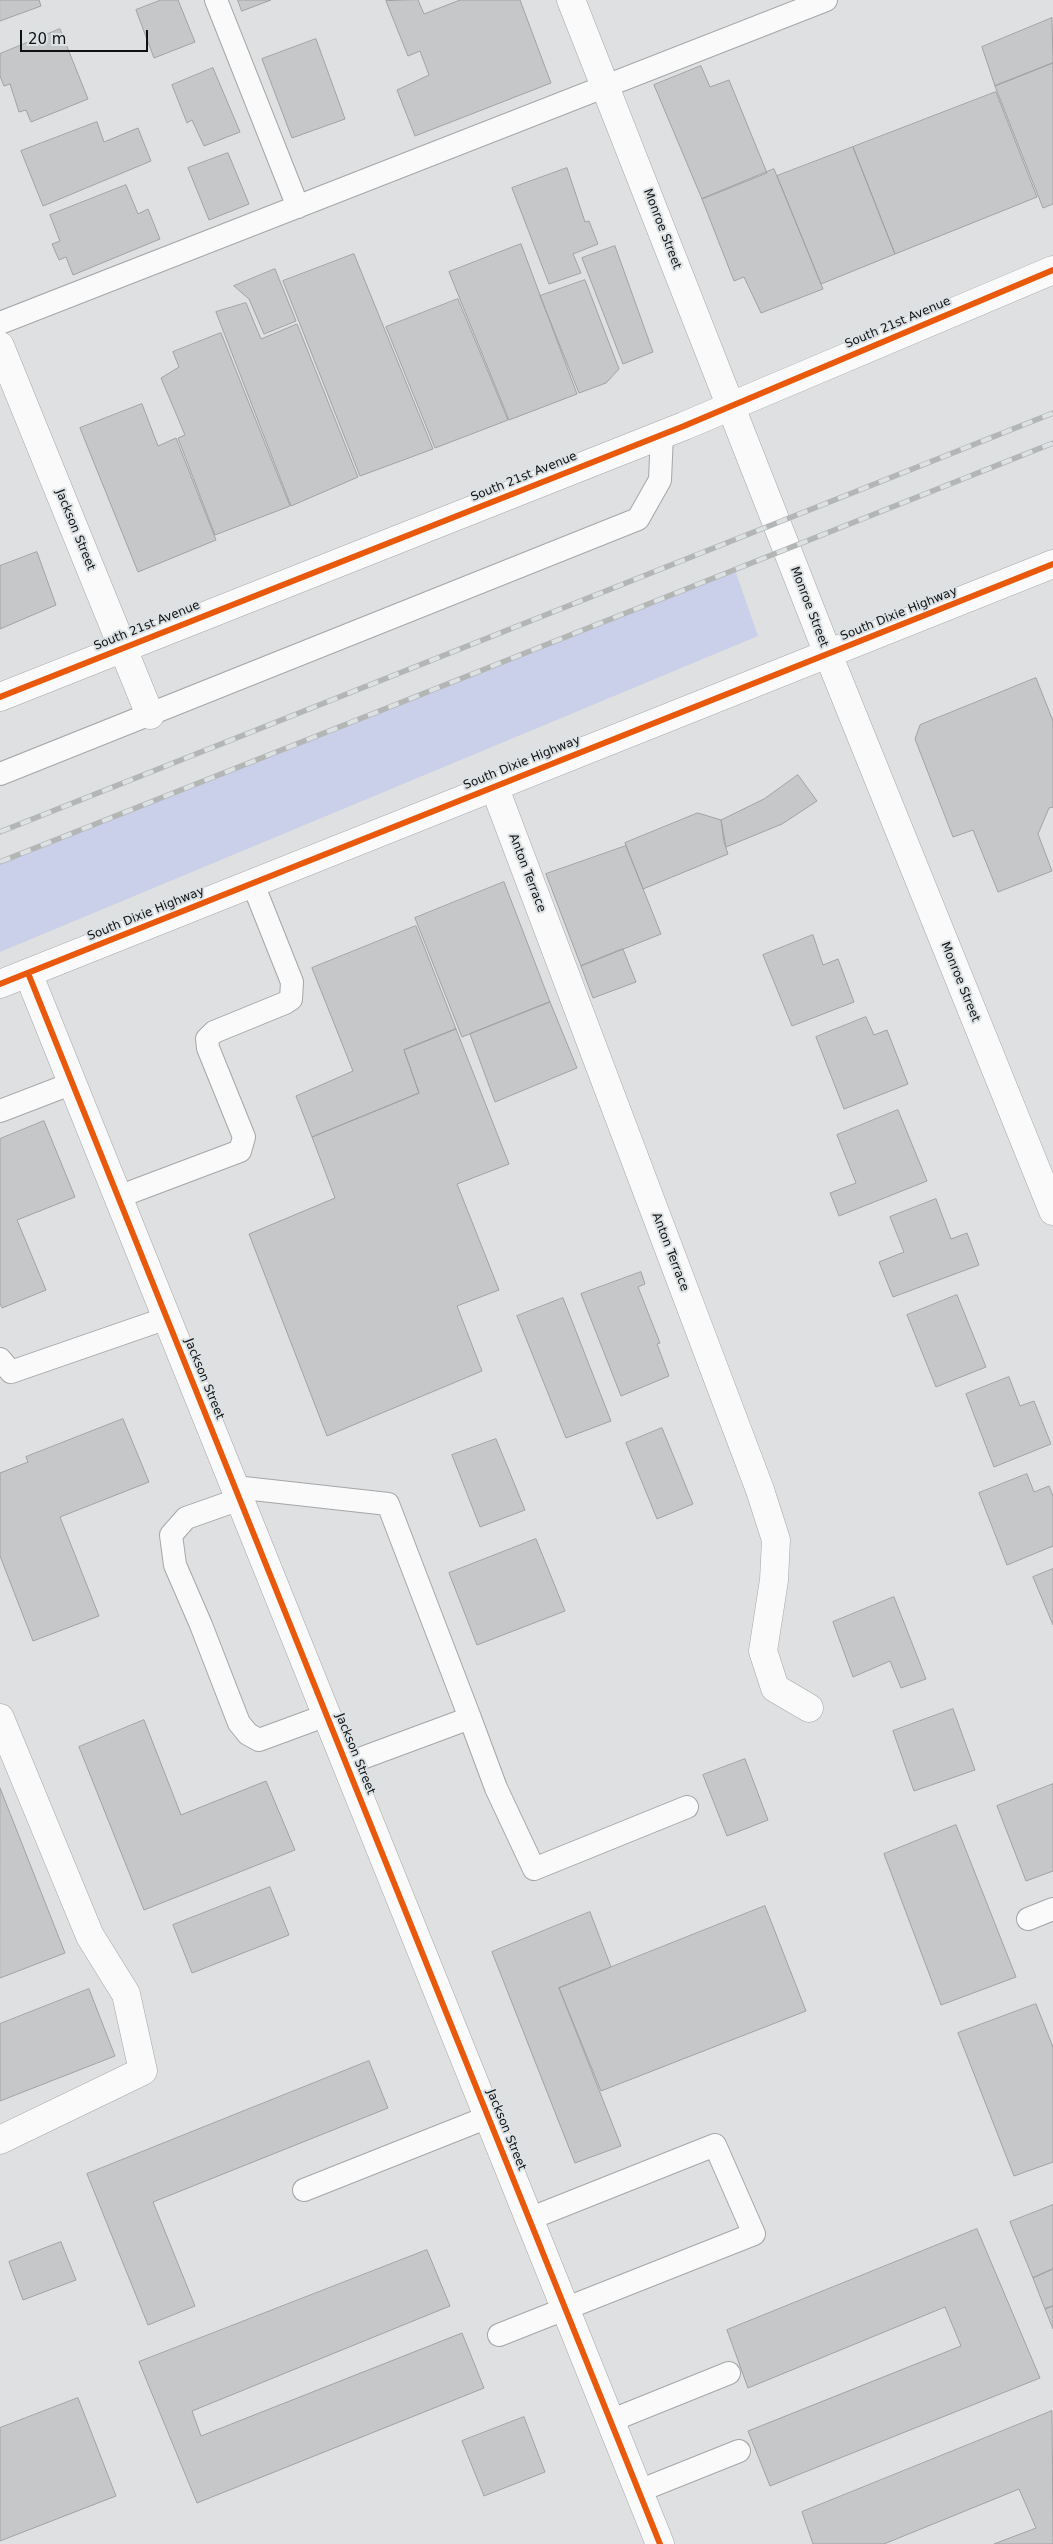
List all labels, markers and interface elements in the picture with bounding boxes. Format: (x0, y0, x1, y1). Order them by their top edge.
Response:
scale bar (22, 20, 150, 52)
text: 20 m (28, 30, 66, 48)
street label: Monroe Street (640, 187, 684, 271)
street label: South 21st Avenue (843, 294, 953, 352)
street label: South 21st Avenue (469, 449, 579, 505)
street label: Jackson Street (52, 487, 98, 573)
street label: Monroe Street (787, 565, 831, 649)
street label: South Dixie Highway (838, 584, 960, 644)
street label: South 21st Avenue (92, 598, 202, 654)
street label: South Dixie Highway (461, 733, 583, 793)
street label: Anton Terrace (505, 832, 549, 914)
street label: South Dixie Highway (85, 884, 207, 944)
street label: Monroe Street (937, 940, 983, 1024)
street label: Anton Terrace (648, 1211, 692, 1293)
street label: Jackson Street (181, 1336, 227, 1422)
street label: Jackson Street (332, 1711, 378, 1797)
street label: Jackson Street (483, 2087, 529, 2173)

